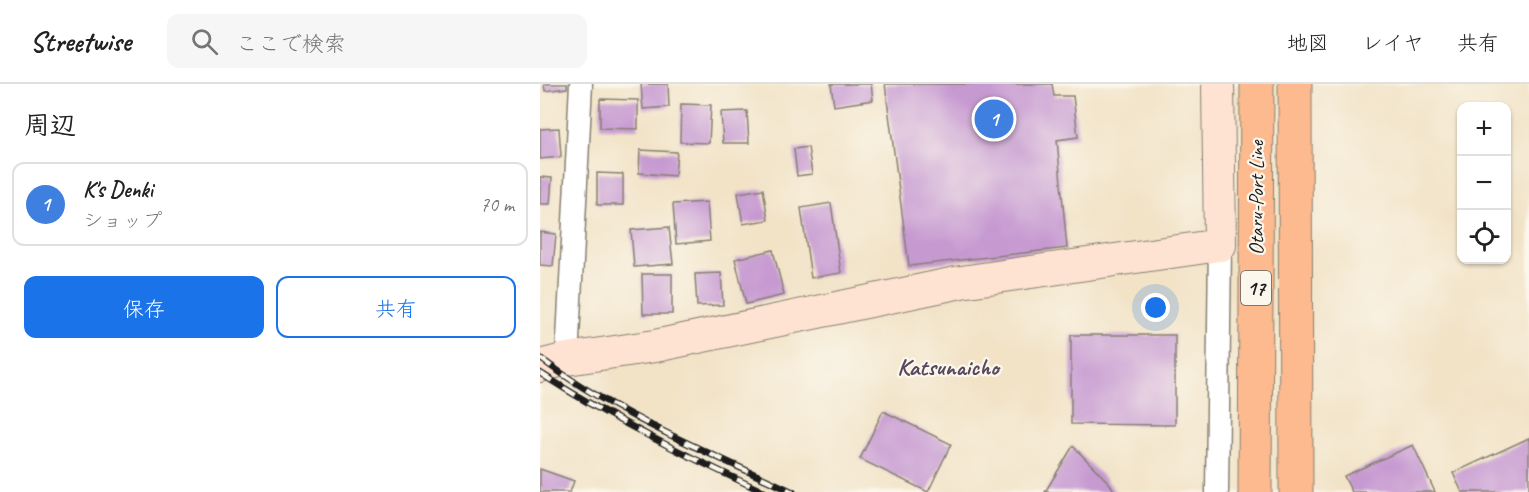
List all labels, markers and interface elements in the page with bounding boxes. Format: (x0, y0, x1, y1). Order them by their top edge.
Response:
search box (167, 14, 587, 68)
text: Streetwise (30, 24, 131, 59)
icon: search (188, 25, 221, 58)
text: ここで検索 (236, 30, 346, 58)
text: 地図 (1287, 30, 1329, 56)
text: レイヤ (1362, 30, 1424, 56)
text: 共有 (1457, 30, 1499, 56)
pin: 1 (974, 96, 1014, 141)
map controls (1457, 102, 1511, 264)
button: + (1457, 102, 1511, 156)
text: 周辺 (24, 109, 76, 142)
street label: Otaru-Port Line (1243, 140, 1269, 255)
button: − (1457, 156, 1511, 210)
text: K's Denki (83, 176, 153, 204)
text: 1 (41, 192, 50, 217)
text: 70 m (480, 192, 514, 217)
text: ショップ (83, 208, 162, 233)
button: locate (1457, 210, 1511, 264)
road number: 17 (1241, 271, 1271, 305)
button: 保存 (24, 276, 264, 338)
button: 共有 (276, 276, 516, 338)
your location (1141, 293, 1170, 322)
district label: Katsunaicho (897, 352, 1001, 382)

